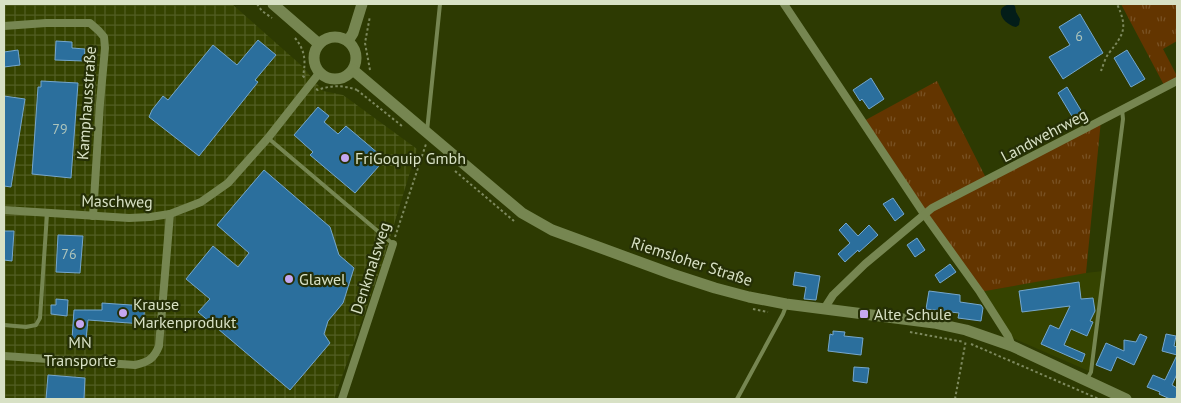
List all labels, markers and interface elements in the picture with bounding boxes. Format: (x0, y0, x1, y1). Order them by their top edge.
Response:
house number: 6 (1075, 27, 1083, 45)
street label: Kamphausstraße (72, 45, 100, 161)
street label: Landwehrweg (997, 104, 1091, 166)
house number: 79 (52, 120, 68, 138)
place label: FriGoquip Gmbh (355, 148, 466, 168)
marker: FriGoquip Gmbh (339, 152, 351, 164)
street label: Maschweg (81, 190, 153, 212)
street label: Denkmalsweg (346, 220, 394, 316)
street label: Riemsloher Straße (629, 232, 755, 290)
house number: 76 (61, 245, 77, 263)
place label: Glawel (299, 269, 346, 289)
marker: Glawel (283, 273, 295, 285)
place label: Krause Markenprodukt (133, 294, 237, 332)
place label: Alte Schule (874, 304, 952, 324)
marker: Krause Markenprodukt (117, 307, 129, 319)
marker: Alte Schule (858, 308, 870, 320)
marker: MN Transporte (74, 318, 86, 330)
place label: MN Transporte (44, 332, 116, 370)

